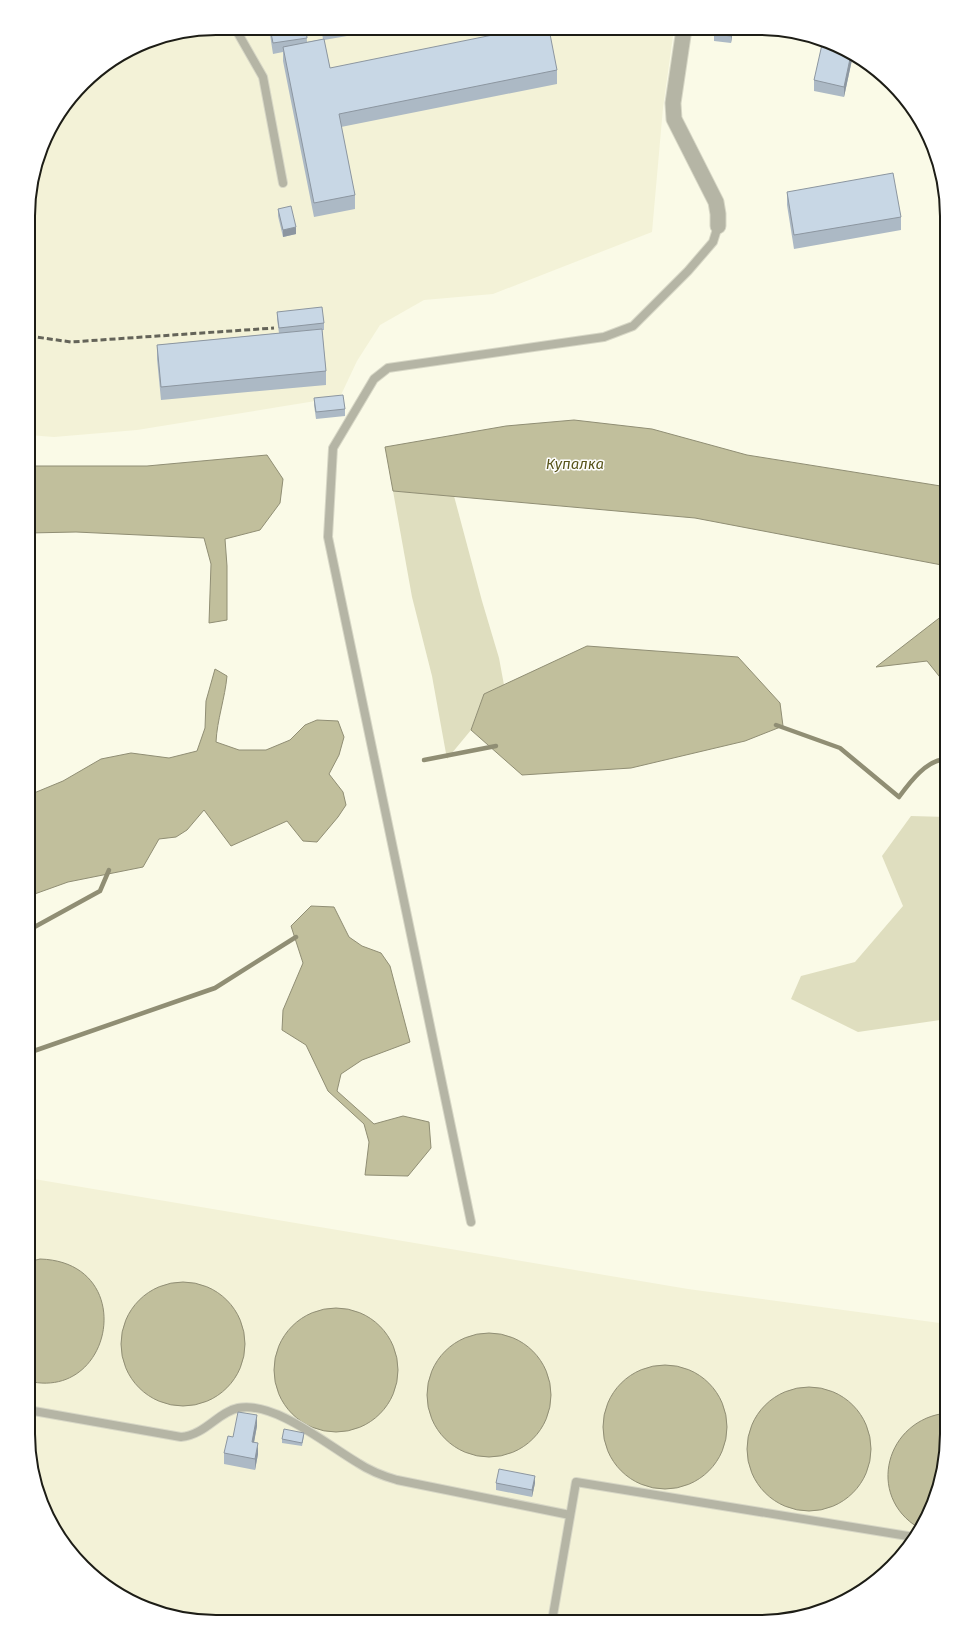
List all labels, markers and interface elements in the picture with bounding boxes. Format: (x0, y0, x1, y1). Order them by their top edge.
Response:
water label: Купалка (546, 455, 604, 473)

